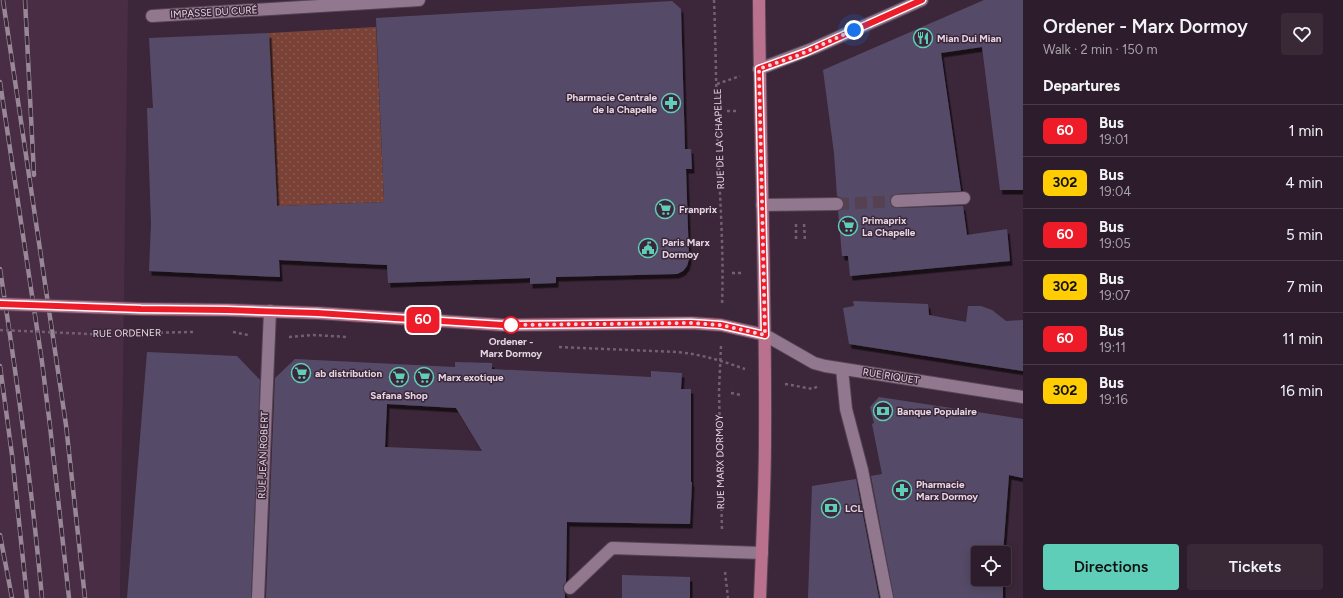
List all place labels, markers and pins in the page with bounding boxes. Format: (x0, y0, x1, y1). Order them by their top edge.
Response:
restaurant icon: Mian Dui Mian (912, 27, 934, 49)
place label: Mian Dui Mian (937, 32, 1002, 45)
place label: Pharmacie Centrale de la Chapelle (566, 91, 657, 116)
pharmacy icon: Pharmacie Centrale de la Chapelle (660, 92, 682, 114)
supermarket icon: Franprix (654, 198, 676, 220)
place label: Franprix (679, 203, 718, 216)
place label: Primaprix La Chapelle (862, 214, 916, 239)
supermarket icon: Primaprix La Chapelle (837, 215, 859, 237)
place label: Paris Marx Dormoy (662, 236, 710, 261)
public building icon: Paris Marx Dormoy (637, 237, 659, 259)
marker: Ordener - Marx Dormoy (502, 316, 520, 334)
place label: Ordener - Marx Dormoy (480, 335, 542, 360)
supermarket icon: ab distribution (290, 362, 312, 384)
supermarket icon: Safana Shop (388, 366, 410, 388)
supermarket icon: Marx exotique (413, 366, 435, 388)
place label: ab distribution (315, 367, 382, 380)
place label: Marx exotique (438, 371, 504, 384)
place label: Safana Shop (370, 389, 428, 402)
bank icon: Banque Populaire (872, 400, 894, 422)
place label: Banque Populaire (897, 405, 977, 418)
place label: Pharmacie Marx Dormoy (916, 478, 978, 503)
pharmacy icon: Pharmacie Marx Dormoy (891, 479, 913, 501)
bank icon: LCL (820, 497, 842, 519)
place label: LCL (845, 502, 864, 515)

